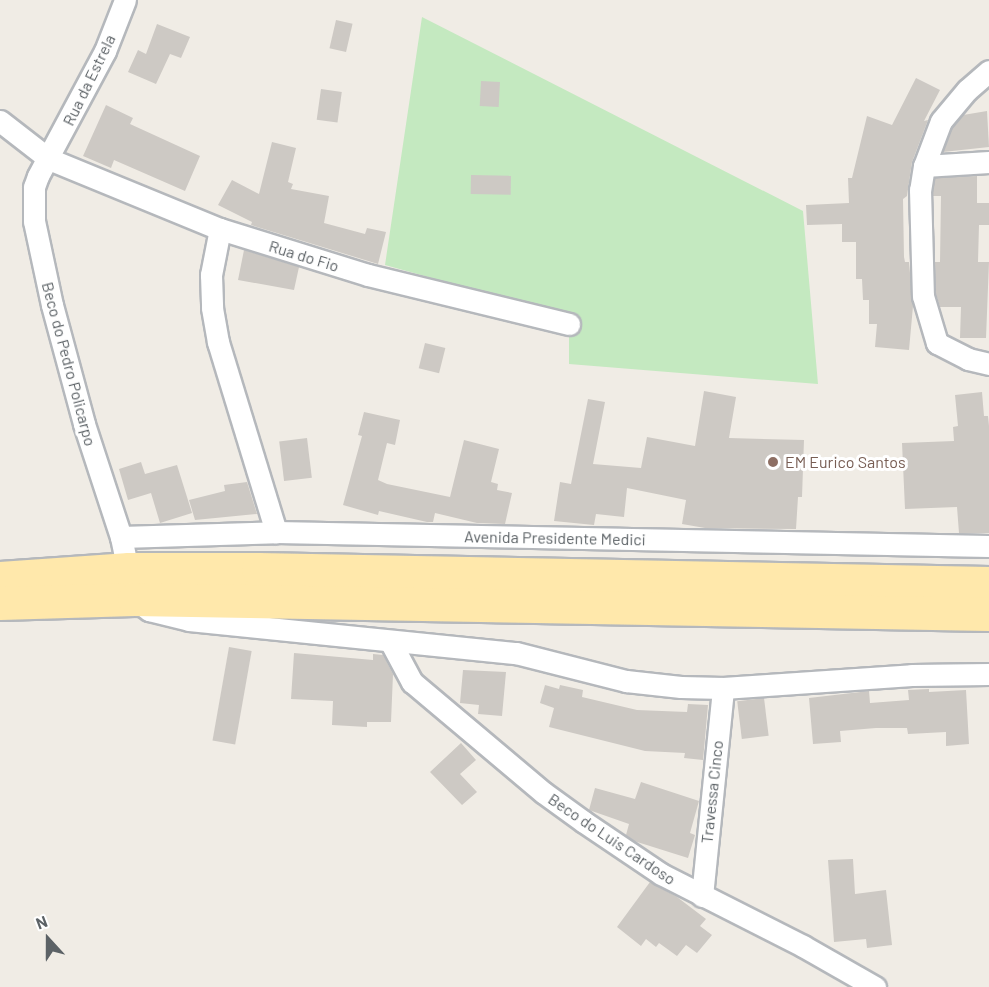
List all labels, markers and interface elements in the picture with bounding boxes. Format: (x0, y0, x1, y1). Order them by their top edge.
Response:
street label: Rua da Estrela (59, 31, 119, 129)
street label: Rua do Fio (267, 236, 341, 276)
street label: Beco do Pedro Policarpo (38, 280, 100, 448)
place label: EM Eurico Santos (785, 452, 906, 472)
marker: EM Eurico Santos (766, 455, 780, 469)
street label: Avenida Presidente Medici (464, 527, 646, 549)
street label: Travessa Cinco (697, 739, 727, 845)
street label: Beco do Luis Cardoso (545, 789, 679, 889)
north arrow (18, 909, 78, 969)
text: N (33, 911, 50, 933)

